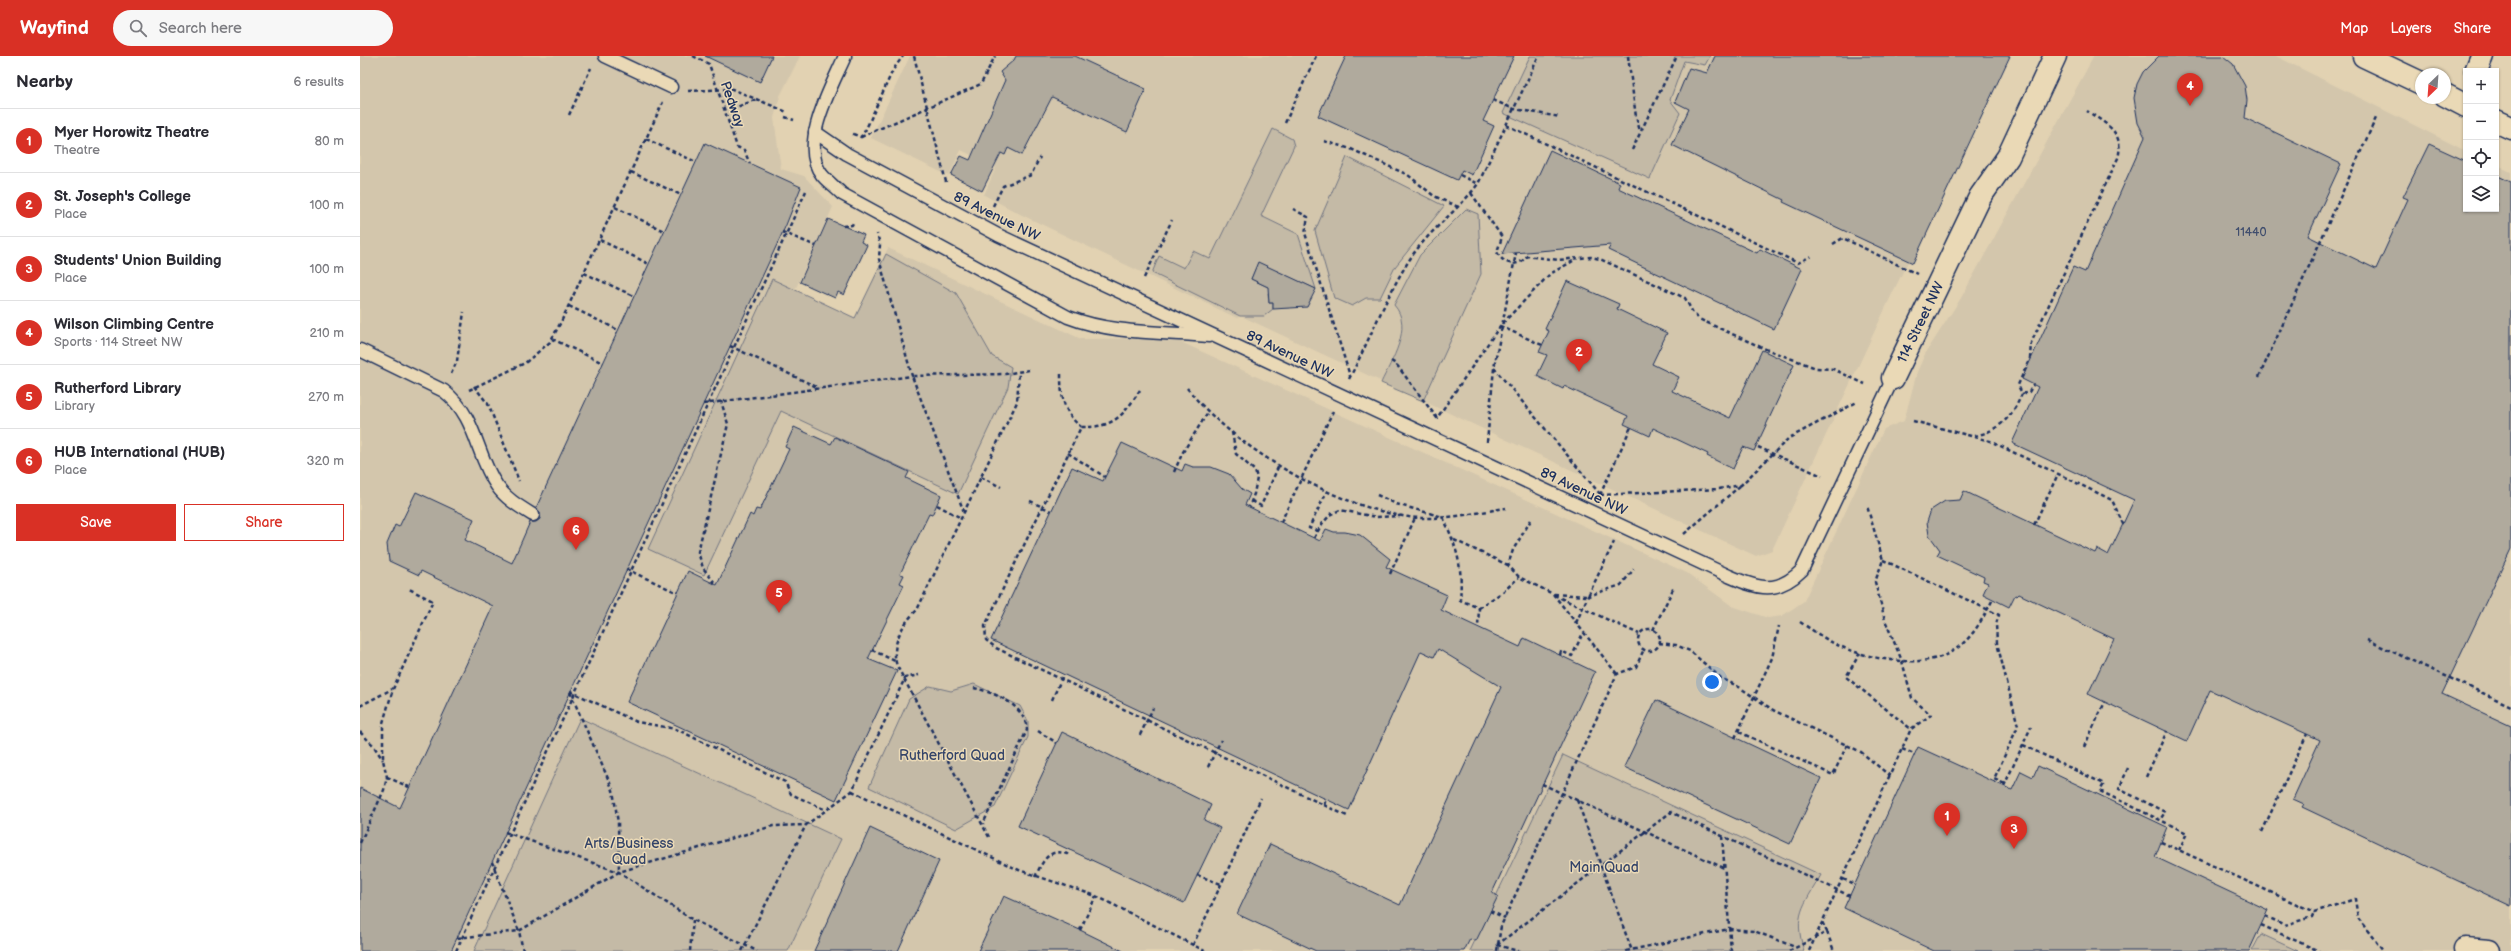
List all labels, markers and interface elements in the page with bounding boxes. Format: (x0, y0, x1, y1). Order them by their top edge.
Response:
search box (113, 10, 393, 46)
text: Wayfind (20, 17, 89, 40)
icon: search (127, 17, 149, 39)
text: Search here (159, 19, 242, 38)
text: Map (2340, 20, 2368, 37)
text: Layers (2390, 20, 2432, 37)
text: Share (2454, 20, 2491, 37)
north arrow (2415, 68, 2451, 104)
map controls (2463, 68, 2499, 212)
button: + (2463, 68, 2499, 104)
text: Nearby (16, 72, 73, 92)
pin: 4 (2177, 73, 2203, 106)
text: 6 results (294, 74, 344, 90)
street label: Pedway (717, 79, 749, 130)
button: − (2463, 104, 2499, 140)
text: Myer Horowitz Theatre (54, 123, 209, 142)
text: 1 (26, 133, 32, 149)
text: 80 m (315, 133, 344, 149)
button: locate (2463, 140, 2499, 176)
text: Theatre (54, 142, 100, 158)
button: layers (2463, 176, 2499, 212)
text: St. Joseph's College (54, 187, 191, 206)
street label: 89 Avenue NW (951, 188, 1043, 245)
text: 2 (25, 197, 33, 213)
text: 100 m (309, 197, 344, 213)
text: Place (54, 206, 87, 222)
house number: 11440 (2236, 225, 2266, 240)
text: Students' Union Building (54, 251, 222, 270)
text: 3 (25, 261, 33, 277)
text: 100 m (309, 261, 344, 277)
text: Place (54, 270, 87, 286)
street label: 114 Street NW (1893, 279, 1948, 366)
text: Wilson Climbing Centre (54, 315, 214, 334)
text: 4 (25, 325, 33, 341)
text: 210 m (310, 325, 344, 341)
street label: 89 Avenue NW (1244, 327, 1336, 382)
text: Sports · 114 Street NW (54, 334, 183, 350)
pin: 2 (1566, 339, 1592, 372)
text: Rutherford Library (54, 379, 181, 398)
text: 5 (25, 389, 33, 405)
text: 270 m (308, 389, 344, 405)
text: Library (54, 398, 95, 414)
text: HUB International (HUB) (54, 443, 225, 462)
text: 6 (25, 453, 33, 469)
text: 320 m (306, 453, 344, 469)
text: Place (54, 462, 87, 478)
street label: 89 Avenue NW (1538, 464, 1630, 519)
button: Save (16, 504, 176, 541)
button: Share (184, 504, 344, 541)
pin: 6 (563, 517, 589, 550)
pin: 5 (766, 580, 792, 613)
your location (1702, 672, 1722, 692)
park label: Rutherford Quad (899, 747, 1005, 764)
pin: 1 (1934, 803, 1960, 836)
pin: 3 (2001, 816, 2027, 849)
park label: Arts/Business Quad (585, 835, 673, 868)
park label: Main Quad (1569, 859, 1639, 876)

